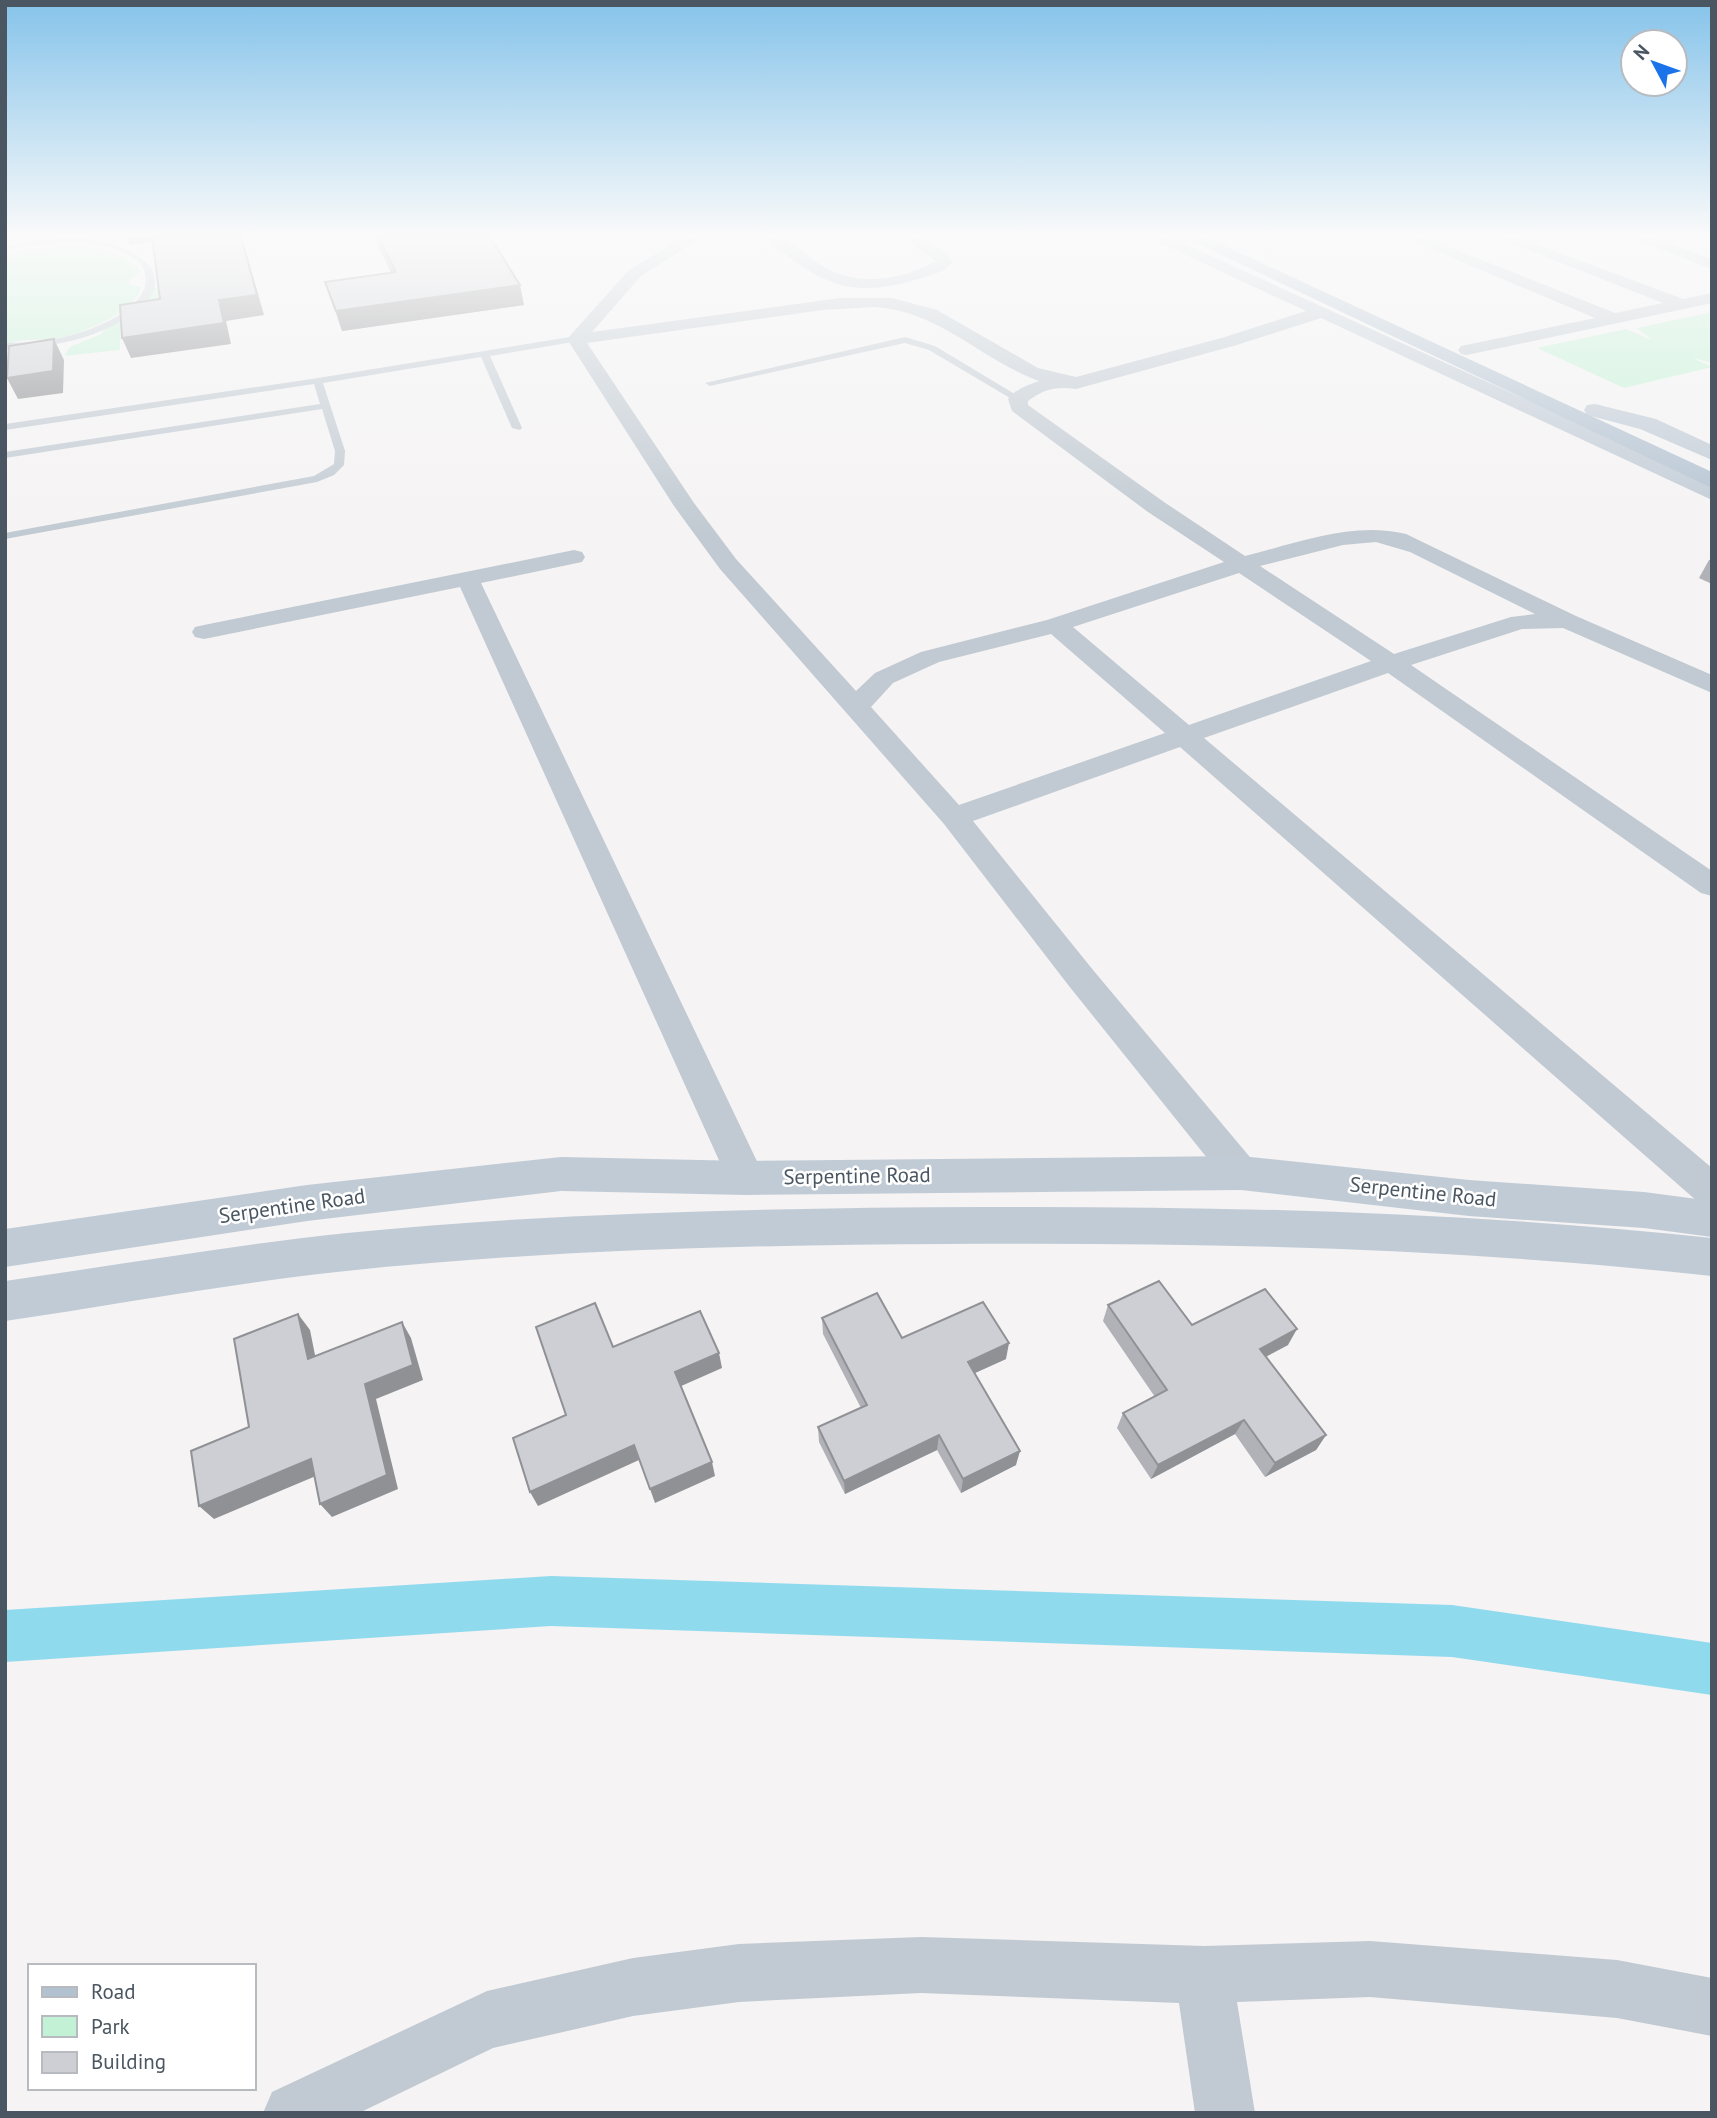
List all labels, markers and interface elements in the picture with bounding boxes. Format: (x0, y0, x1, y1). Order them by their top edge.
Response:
north arrow (1619, 28, 1689, 98)
text: N (1628, 39, 1654, 64)
street label: Serpentine Road (783, 1161, 931, 1190)
street label: Serpentine Road (1348, 1170, 1498, 1213)
street label: Serpentine Road (217, 1182, 367, 1229)
legend (28, 1964, 256, 2090)
text: Road (91, 1978, 135, 2005)
text: Park (91, 2013, 130, 2040)
text: Building (91, 2048, 166, 2075)

